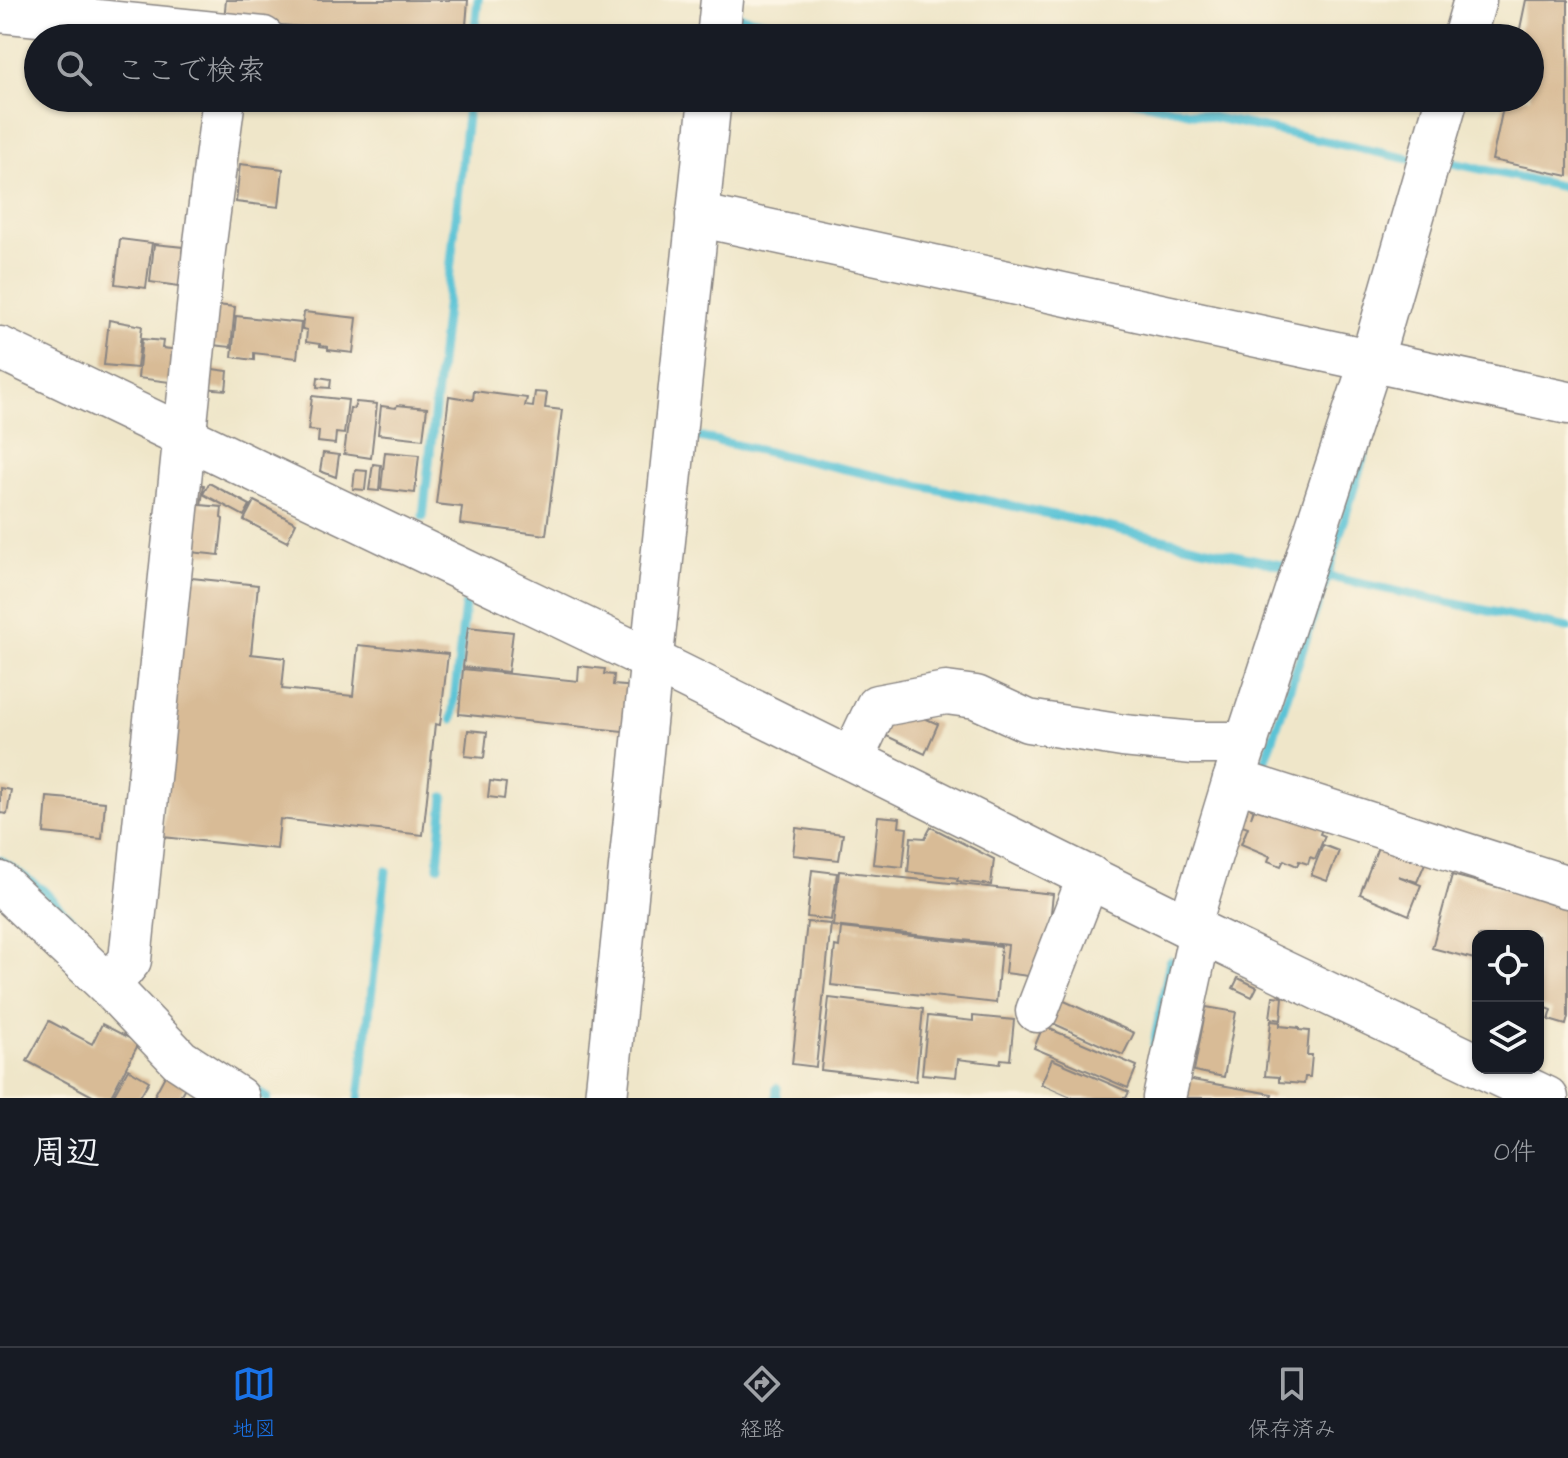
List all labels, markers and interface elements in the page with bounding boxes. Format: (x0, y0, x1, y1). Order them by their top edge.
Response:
search box (24, 24, 1544, 112)
icon: search (52, 46, 96, 90)
text: ここで検索 (116, 50, 266, 92)
map controls (1472, 930, 1544, 1074)
button: locate (1472, 930, 1544, 1002)
button: layers (1472, 1002, 1544, 1074)
text: 周辺 (32, 1129, 100, 1177)
text: 0件 (1494, 1134, 1536, 1170)
tab: 地図 (232, 1362, 276, 1445)
tab: 経路 (740, 1362, 784, 1445)
tab: 保存済み (1248, 1362, 1336, 1445)

